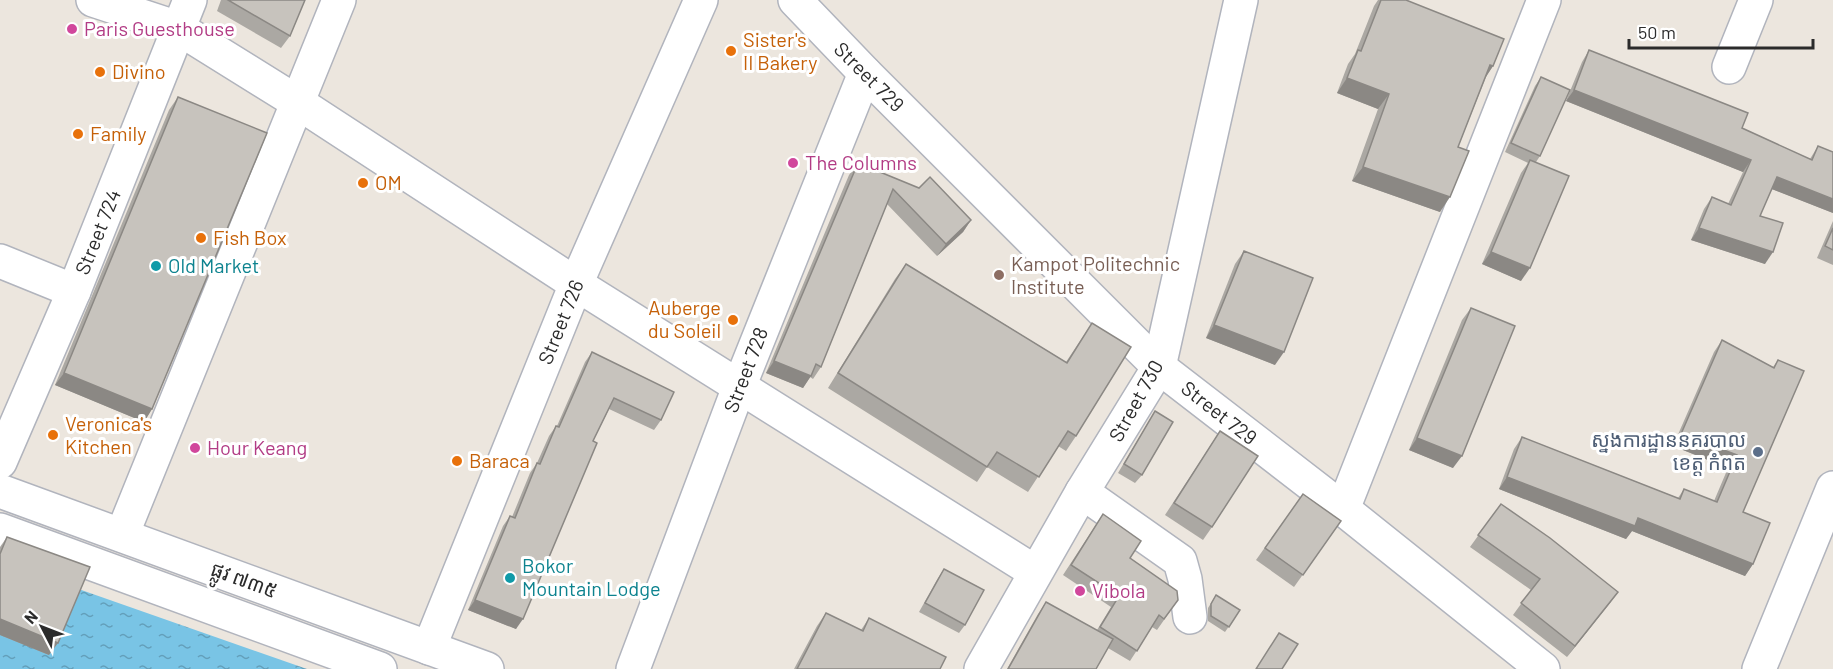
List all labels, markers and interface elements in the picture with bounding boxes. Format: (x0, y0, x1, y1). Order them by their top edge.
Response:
scale bar (1629, 12, 1814, 50)
place label: Paris Guesthouse (84, 16, 235, 40)
text: 50 m (1638, 21, 1676, 43)
marker: Paris Guesthouse (65, 22, 79, 36)
place label: Sister's II Bakery (743, 27, 817, 74)
street label: Street 729 (830, 36, 910, 116)
marker: Sister's II Bakery (724, 44, 738, 58)
place label: Divino (112, 59, 166, 83)
marker: Divino (93, 65, 107, 79)
place label: Family (90, 121, 146, 145)
marker: Family (71, 127, 85, 141)
place label: The Columns (805, 150, 917, 174)
marker: The Columns (786, 156, 800, 170)
place label: OM (375, 170, 402, 194)
marker: OM (356, 176, 370, 190)
street label: Street 724 (69, 185, 125, 278)
place label: Fish Box (213, 225, 287, 249)
marker: Fish Box (194, 231, 208, 245)
place label: Kampot Politechnic Institute (1011, 251, 1180, 298)
place label: Old Market (168, 253, 259, 277)
marker: Old Market (149, 259, 163, 273)
marker: Kampot Politechnic Institute (992, 268, 1006, 282)
street label: Street 726 (532, 276, 588, 367)
place label: Auberge du Soleil (648, 295, 721, 342)
marker: Auberge du Soleil (726, 313, 740, 327)
street label: Street 728 (718, 324, 772, 416)
street label: Street 730 (1103, 355, 1167, 446)
street label: Street 729 (1177, 375, 1262, 449)
place label: Veronica's Kitchen (65, 411, 152, 458)
place label: ស្នងការដ្ឋាននគរបាល ខេត្ត កំពត (1591, 427, 1746, 476)
marker: Veronica's Kitchen (46, 428, 60, 442)
place label: Hour Keang (207, 435, 307, 459)
marker: Hour Keang (188, 441, 202, 455)
marker: ស្នងការដ្ឋាននគរបាល ខេត្ត កំពត (1751, 445, 1765, 459)
place label: Baraca (469, 448, 530, 472)
marker: Baraca (450, 454, 464, 468)
place label: Bokor Mountain Lodge (522, 553, 661, 600)
street label: ផ្លូវ ៧៣៥ (205, 556, 281, 610)
marker: Bokor Mountain Lodge (503, 571, 517, 585)
place label: Vibola (1092, 578, 1145, 602)
marker: Vibola (1073, 584, 1087, 598)
north arrow (12, 597, 72, 657)
text: N (20, 606, 41, 627)

